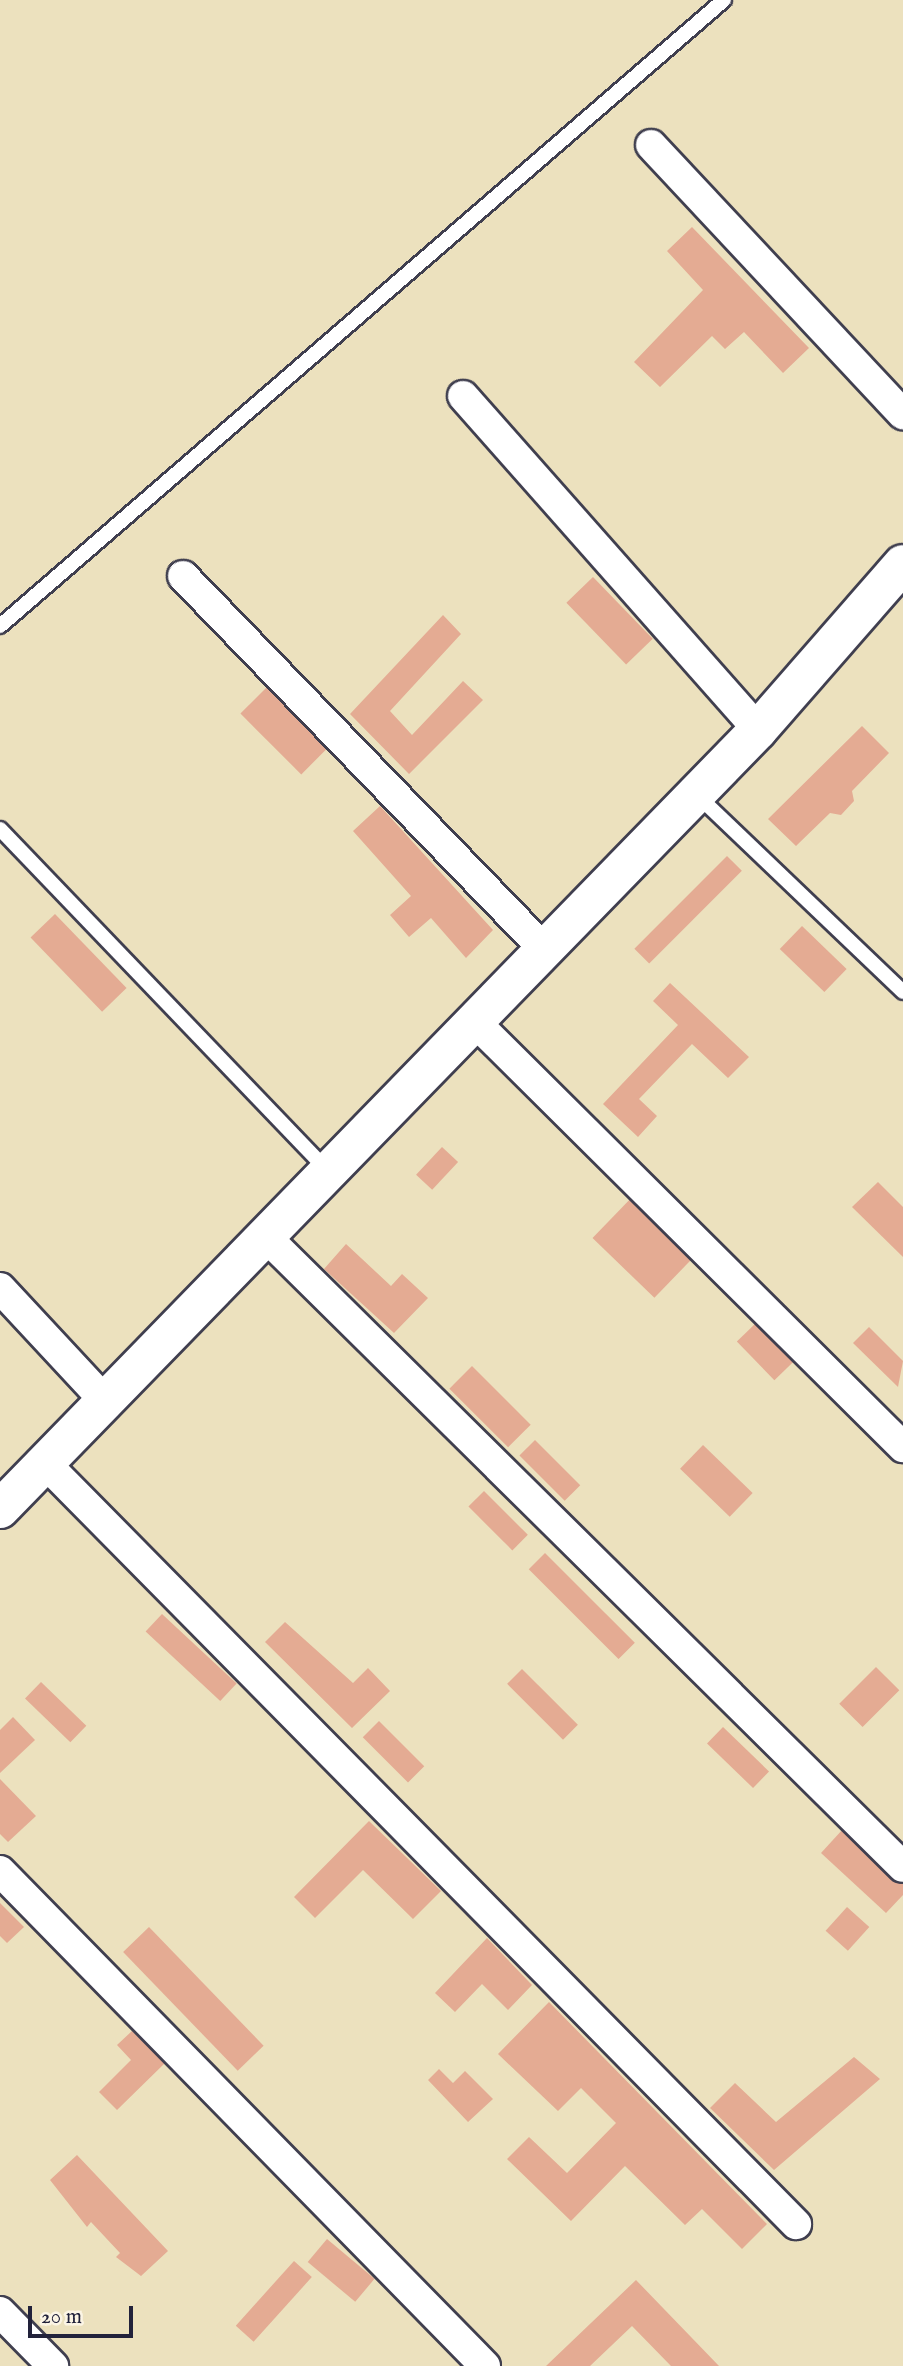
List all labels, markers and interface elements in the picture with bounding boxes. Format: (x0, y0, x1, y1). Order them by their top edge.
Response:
scale bar (32, 2292, 136, 2336)
text: 20 m (41, 2304, 82, 2331)

